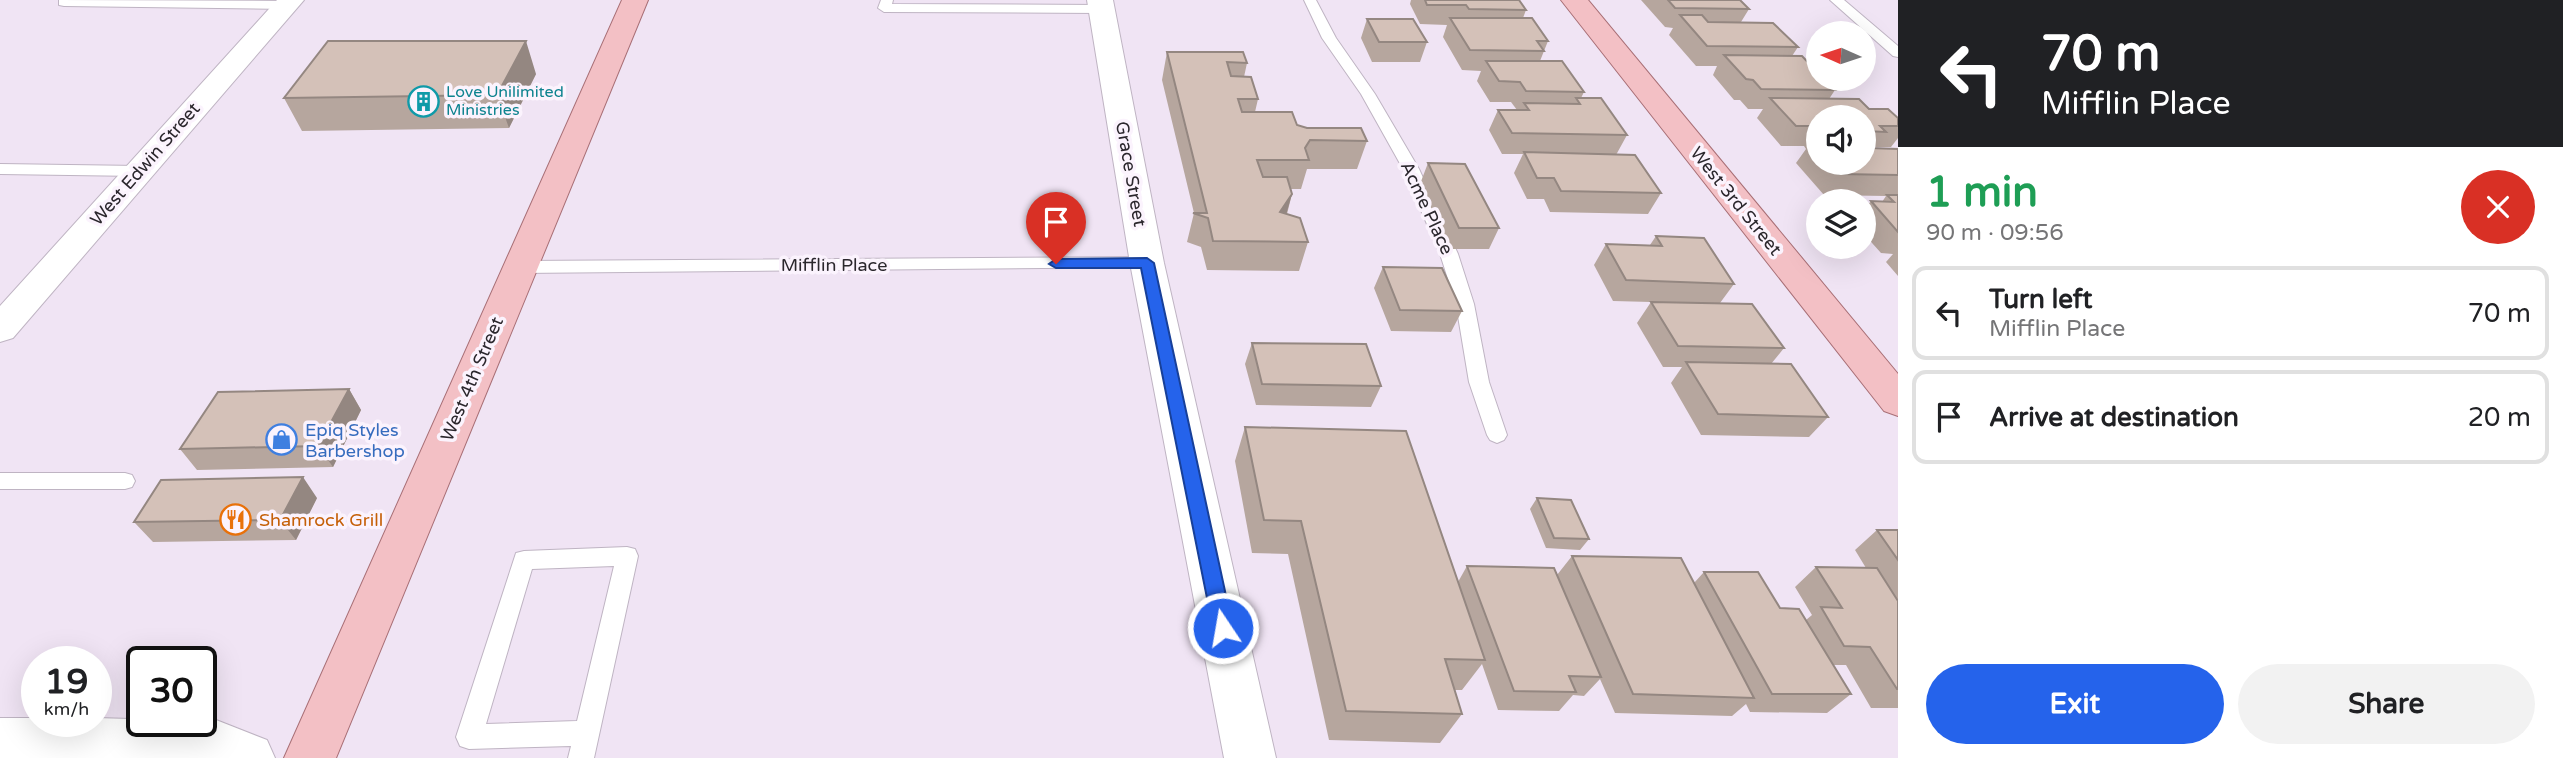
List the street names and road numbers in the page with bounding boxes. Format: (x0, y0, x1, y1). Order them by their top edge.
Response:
street label: West Edwin Street (85, 98, 205, 230)
street label: Grace Street (1111, 120, 1151, 228)
street label: West 3rd Street (1686, 142, 1787, 260)
street label: Acme Place (1396, 158, 1458, 258)
street label: Mifflin Place (781, 254, 887, 276)
street label: West 4th Street (436, 313, 508, 444)

